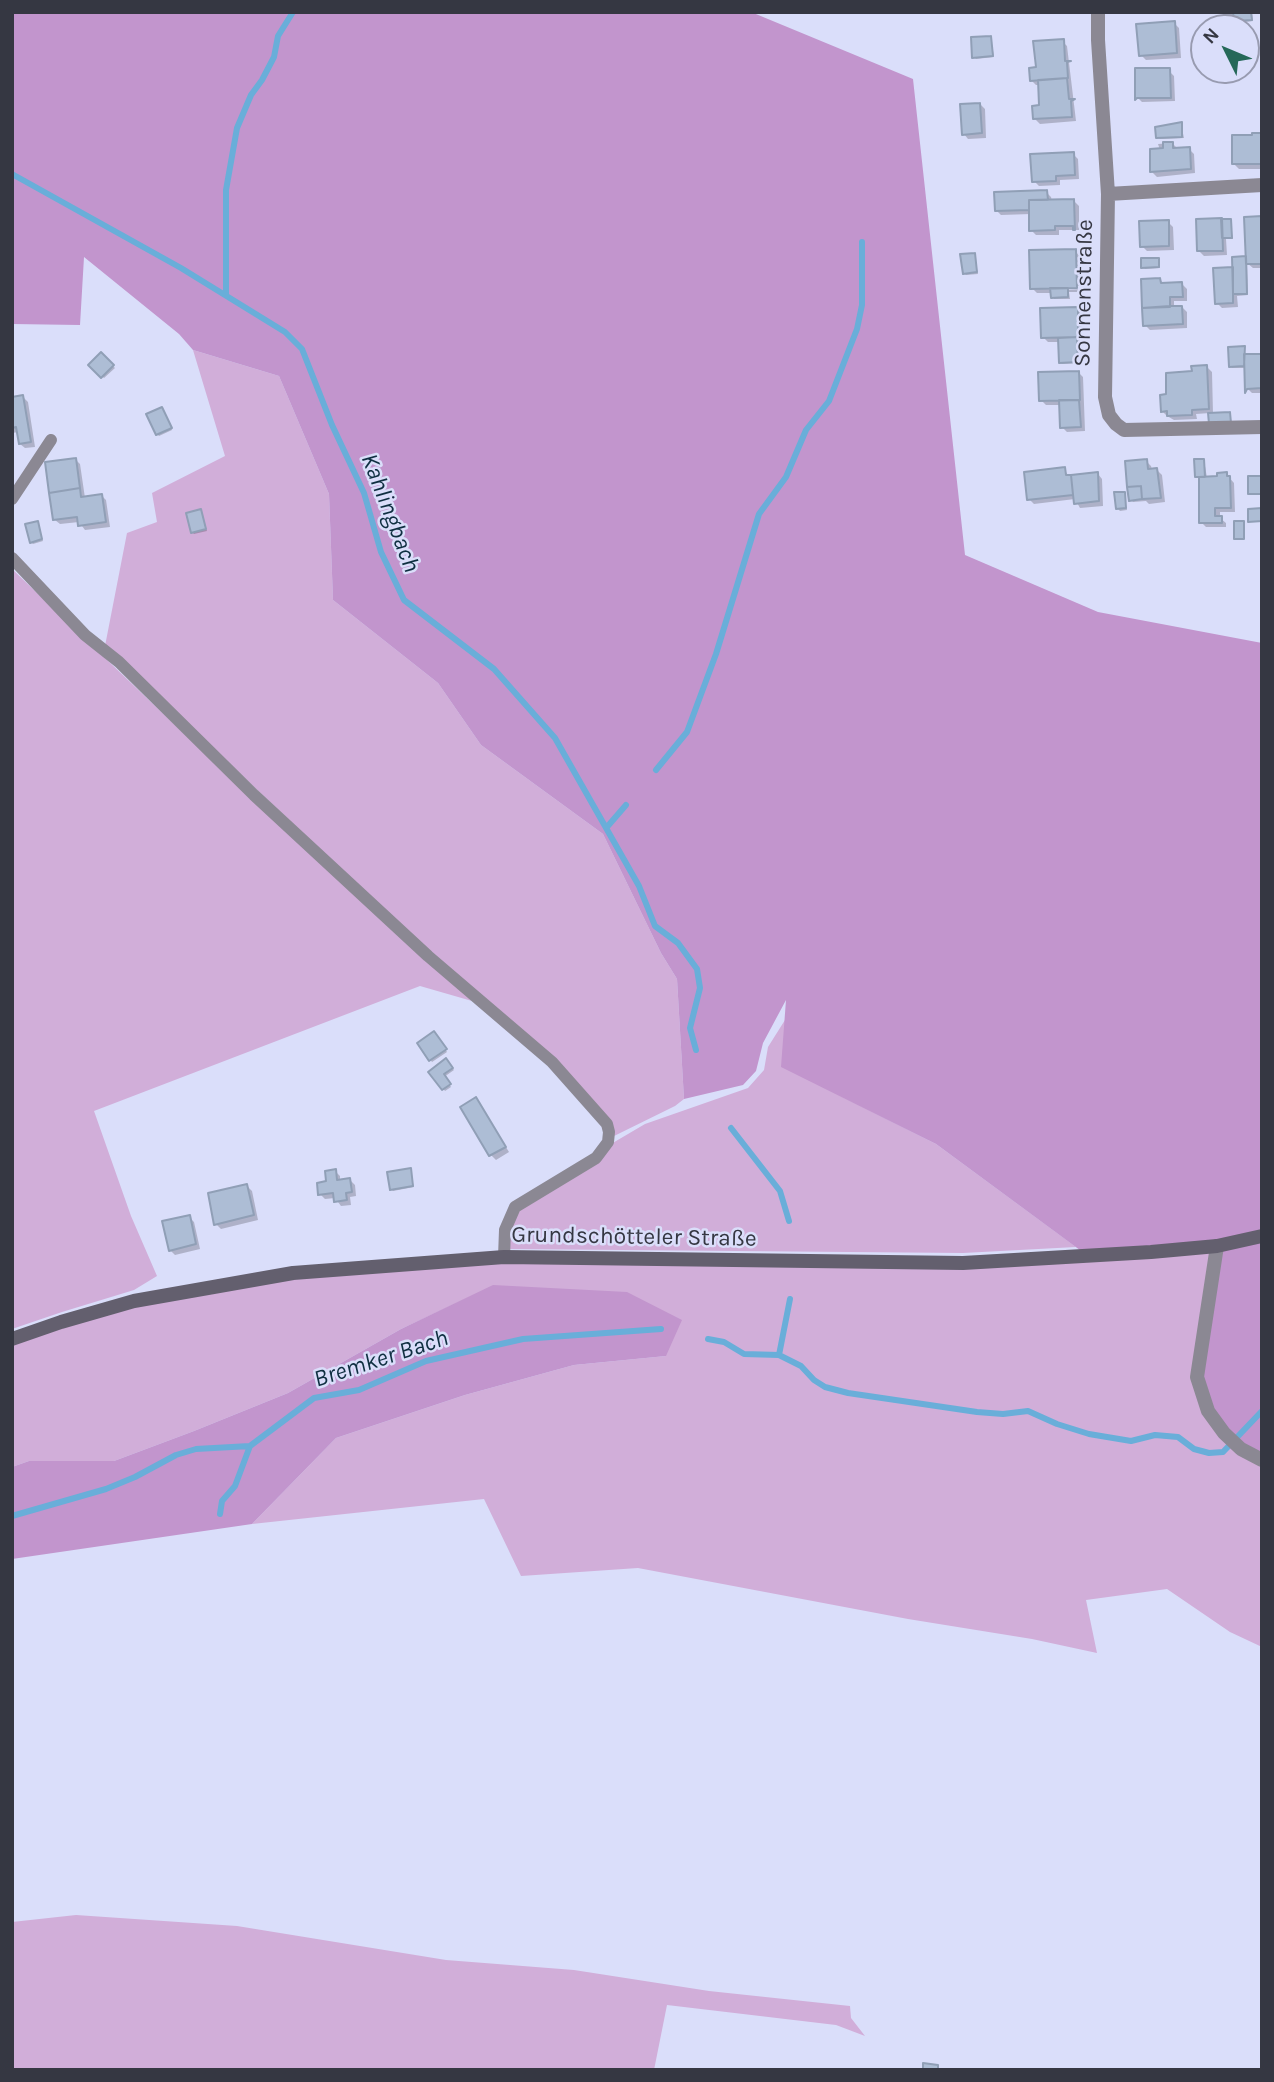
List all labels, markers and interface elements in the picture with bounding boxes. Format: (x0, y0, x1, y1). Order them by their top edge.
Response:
north arrow (1190, 14, 1260, 84)
text: N (1198, 24, 1224, 49)
street label: Sonnenstraße (1069, 219, 1099, 367)
water label: Kahlingbach (354, 450, 426, 576)
street label: Grundschötteler Straße (511, 1221, 757, 1253)
water label: Bremker Bach (310, 1324, 452, 1394)

